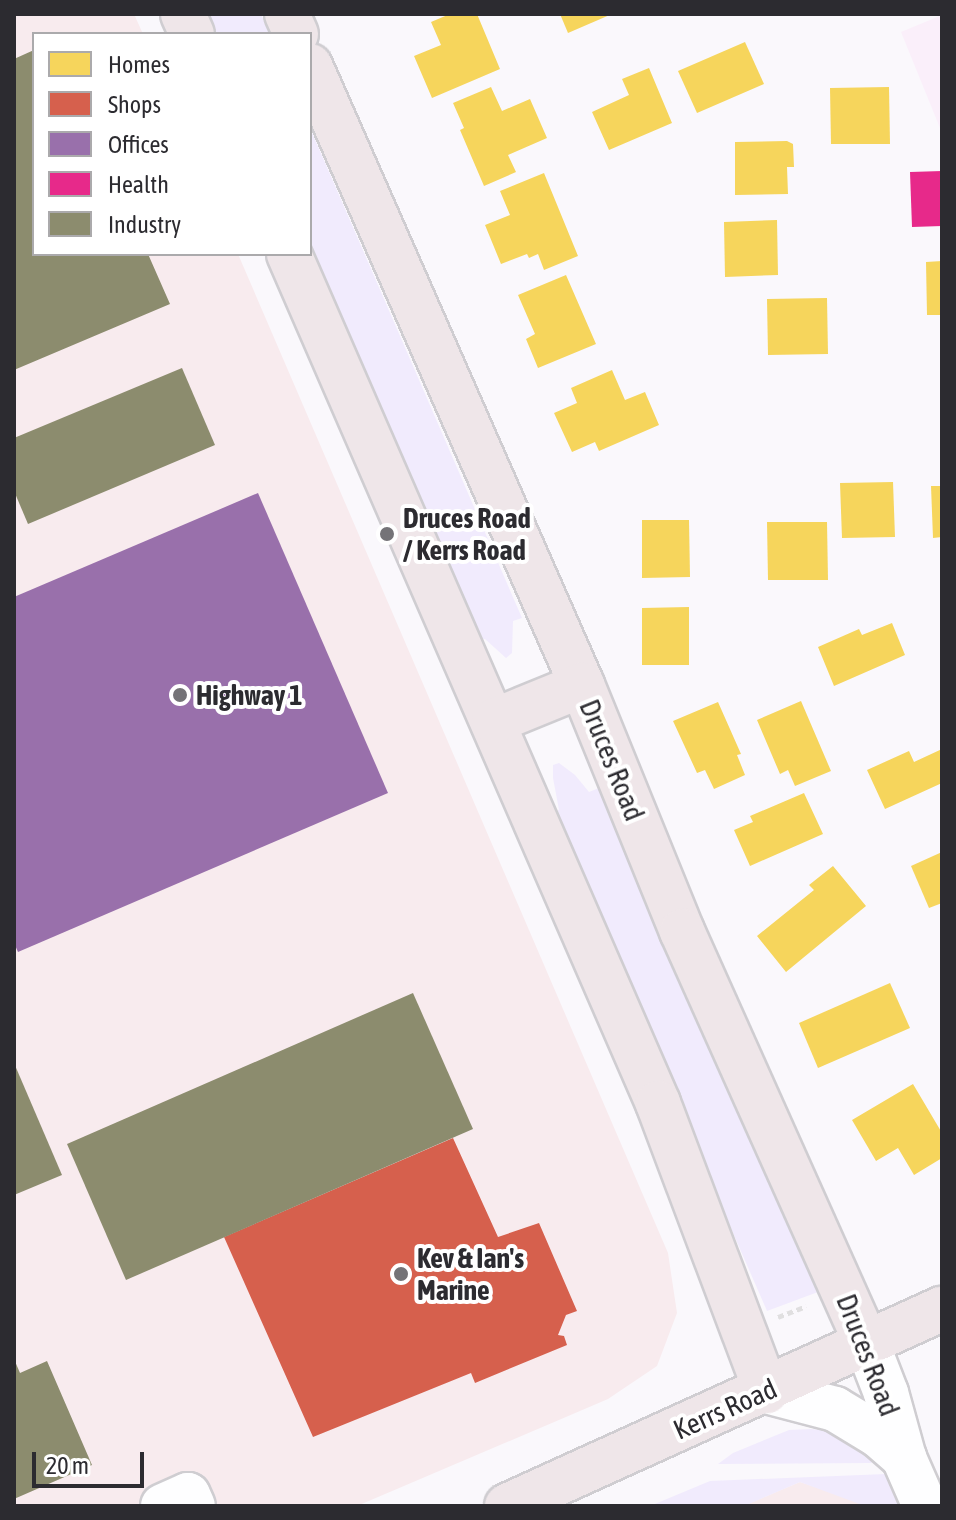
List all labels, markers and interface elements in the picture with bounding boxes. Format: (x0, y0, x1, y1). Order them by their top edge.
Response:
legend (32, 32, 312, 256)
text: Homes (108, 51, 170, 78)
text: Shops (108, 91, 161, 118)
text: Offices (108, 131, 169, 158)
text: Health (108, 171, 169, 198)
text: Industry (108, 211, 181, 238)
place label: Druces Road / Kerrs Road (403, 501, 531, 567)
marker: Druces Road / Kerrs Road (378, 525, 396, 543)
place label: Highway 1 (196, 678, 302, 712)
marker: Highway 1 (171, 686, 189, 704)
street label: Druces Road (573, 695, 651, 825)
place label: Kev & Ian's Marine (417, 1241, 524, 1307)
marker: Kev & Ian's Marine (392, 1265, 410, 1283)
street label: Druces Road (829, 1289, 907, 1421)
street label: Kerrs Road (668, 1371, 782, 1447)
scale bar (36, 1436, 148, 1486)
text: 20 m (46, 1452, 89, 1479)

